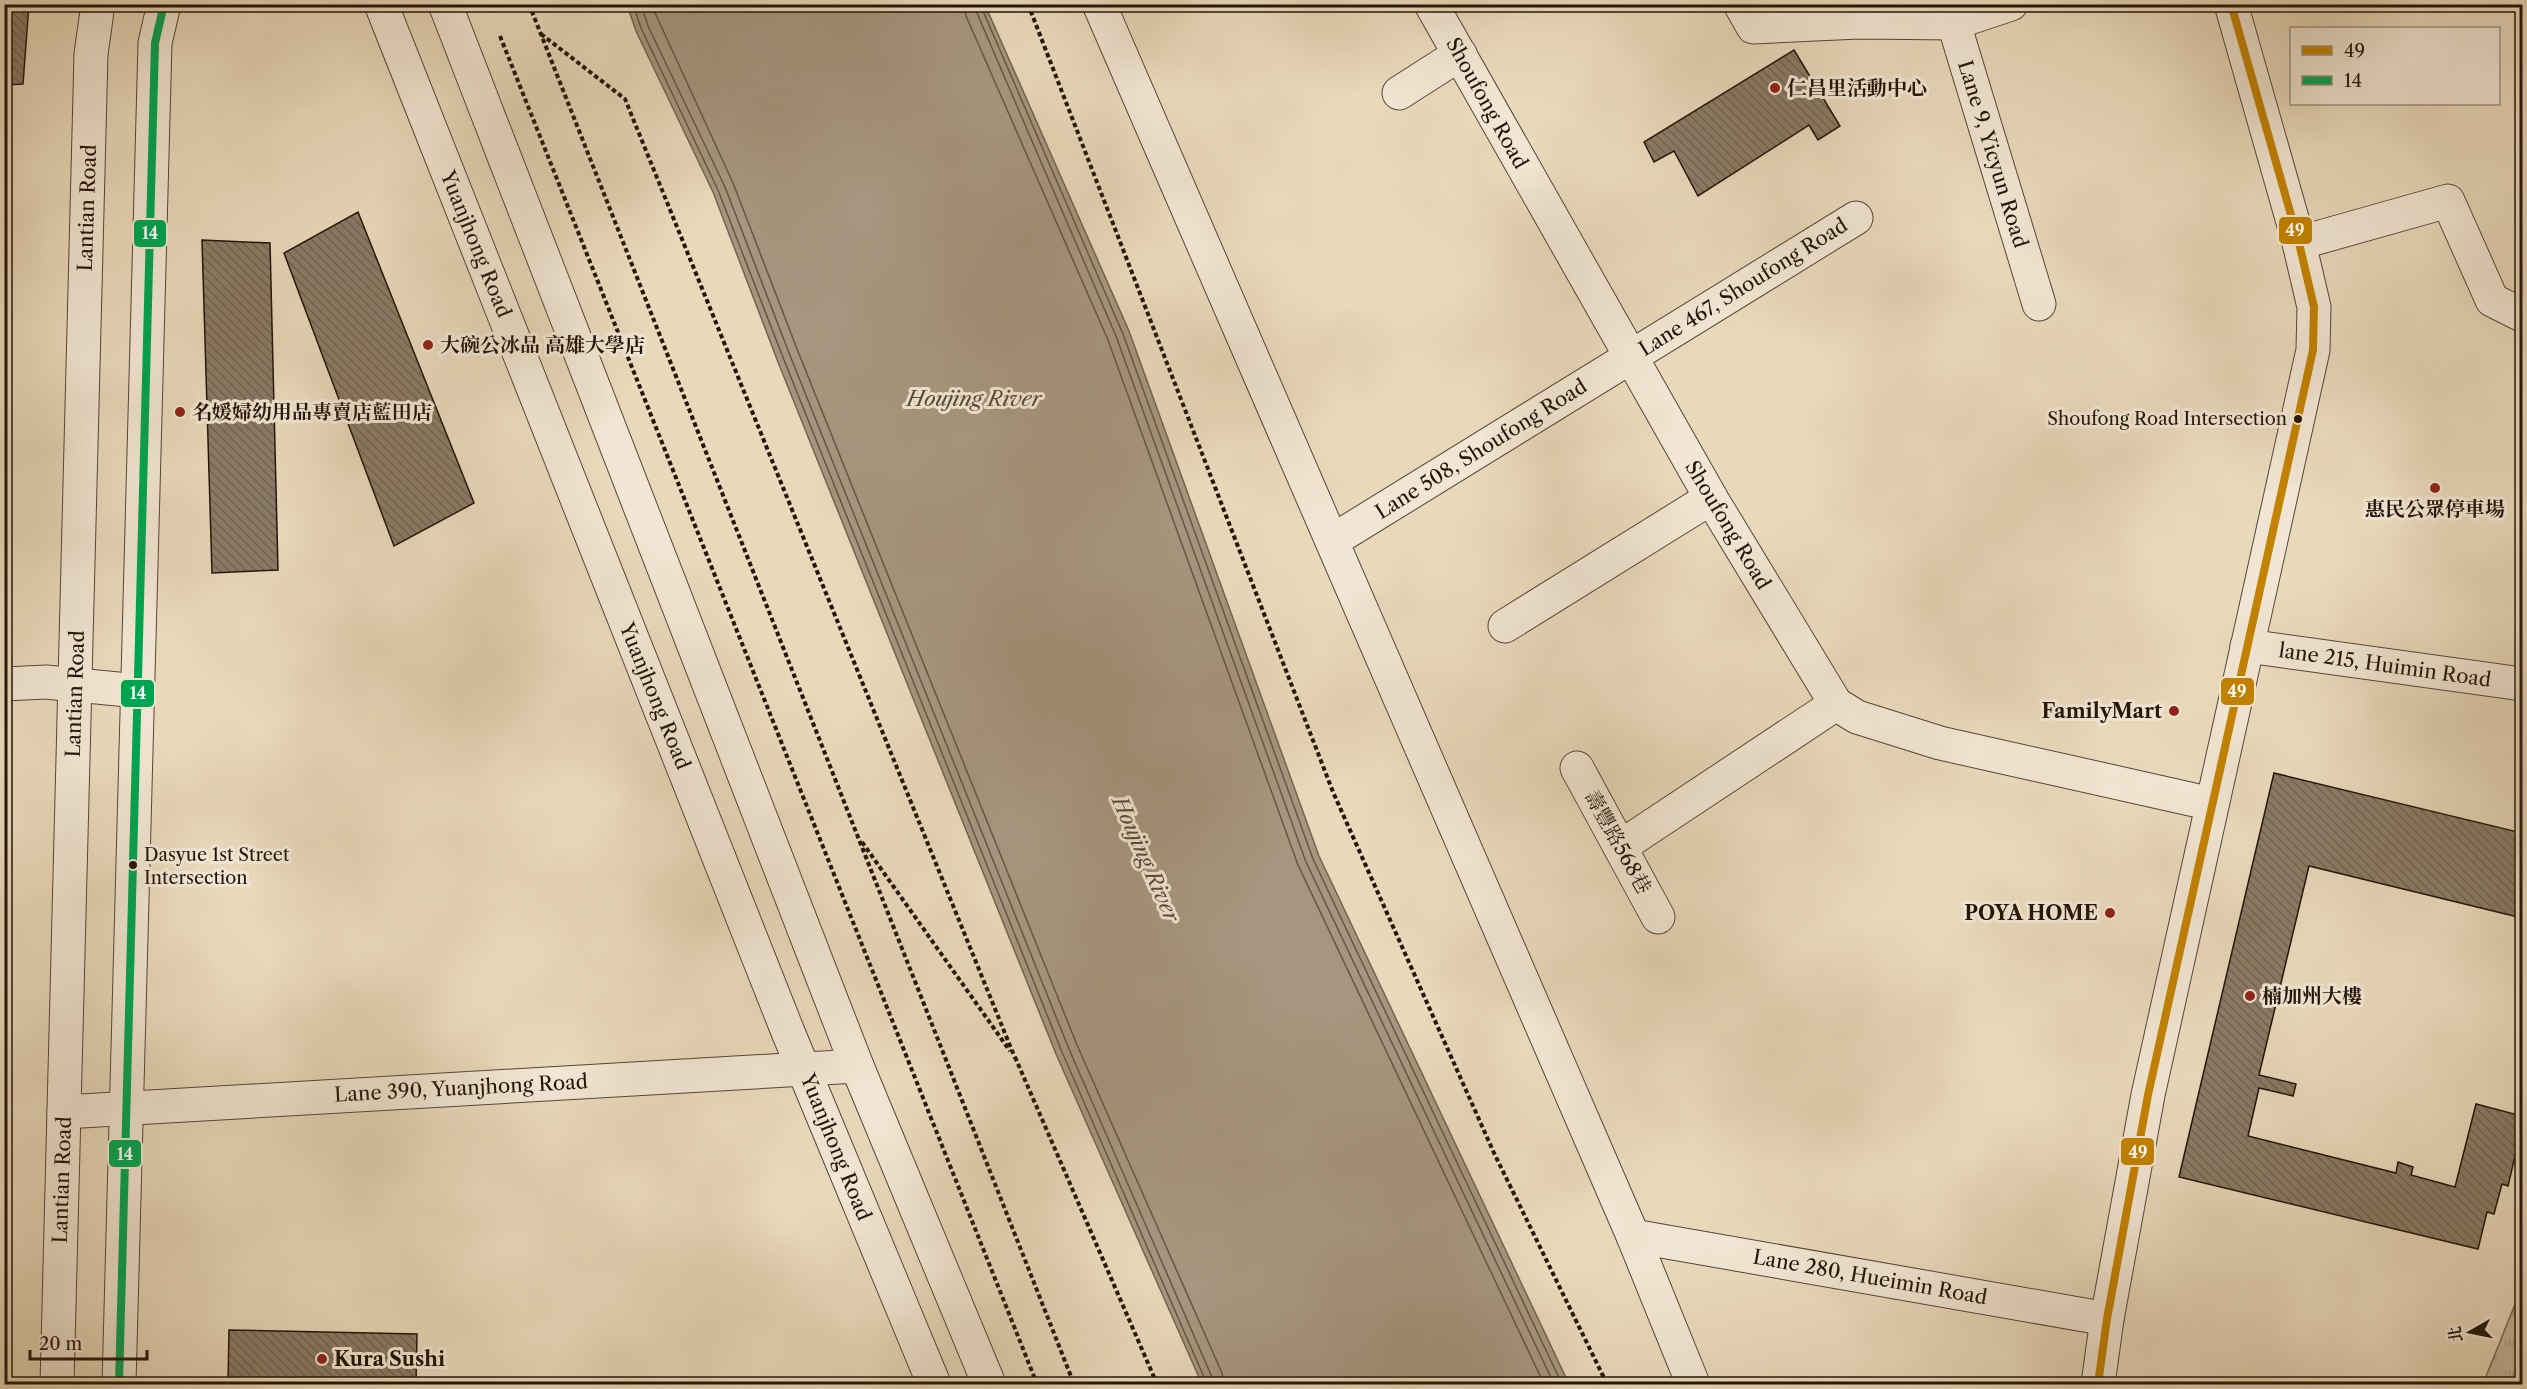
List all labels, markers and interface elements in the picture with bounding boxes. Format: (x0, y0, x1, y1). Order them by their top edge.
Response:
legend (2290, 27, 2500, 105)
street label: Shoufong Road (1441, 33, 1533, 173)
text: 49 (2344, 40, 2365, 62)
street label: Lane 9, Yicyun Road (1953, 57, 2033, 251)
text: 14 (2344, 70, 2362, 92)
place label: 仁昌里活動中心 (1787, 76, 1927, 100)
marker: 仁昌里活動中心 (1768, 81, 1782, 95)
street label: Lantian Road (73, 144, 101, 272)
street label: Yuanjhong Road (435, 166, 516, 321)
street label: Lane 467, Shoufong Road (1634, 213, 1852, 361)
line badge: 49 (2278, 216, 2313, 245)
line badge: 14 (133, 219, 167, 248)
text: 49 (2285, 220, 2305, 240)
text: 14 (142, 223, 158, 243)
place label: 大碗公冰品 高雄大學店 (440, 333, 645, 357)
marker: 大碗公冰品 高雄大學店 (421, 338, 435, 352)
street label: Lane 508, Shoufong Road (1371, 374, 1591, 524)
water label: Houjing River (904, 386, 1043, 411)
place label: 名媛婦幼用品專賣店藍田店 (192, 400, 432, 424)
marker: 名媛婦幼用品專賣店藍田店 (173, 405, 187, 419)
place label: Shoufong Road Intersection (2047, 408, 2287, 430)
marker: Shoufong Road Intersection (2292, 413, 2304, 425)
street label: Shoufong Road (1680, 456, 1776, 594)
marker: 惠民公眾停車場 (2428, 481, 2442, 495)
place label: 惠民公眾停車場 (2365, 497, 2505, 521)
street label: Yuanjhong Road (614, 618, 695, 773)
street label: Lantian Road (61, 630, 89, 758)
street label: lane 215, Huimin Road (2277, 638, 2493, 692)
line badge: 49 (2220, 677, 2255, 706)
line badge: 14 (120, 679, 155, 708)
text: 49 (2227, 681, 2247, 701)
text: 14 (130, 683, 146, 703)
place label: FamilyMart (2041, 699, 2162, 723)
marker: FamilyMart (2167, 704, 2181, 718)
street label: 壽豐路568巷 (1580, 786, 1656, 898)
water label: Houjing River (1106, 790, 1185, 927)
place label: Dasyue 1st Street Intersection (144, 844, 290, 889)
marker: Dasyue 1st Street Intersection (127, 859, 139, 871)
place label: POYA HOME (1964, 901, 2098, 925)
marker: POYA HOME (2103, 906, 2117, 920)
place label: 楠加州大樓 (2262, 984, 2362, 1008)
marker: 楠加州大樓 (2243, 989, 2257, 1003)
street label: Lane 390, Yuanjhong Road (334, 1069, 588, 1107)
street label: Yuanjhong Road (795, 1069, 876, 1224)
street label: Lantian Road (48, 1116, 76, 1244)
line badge: 49 (2120, 1137, 2155, 1166)
line badge: 14 (108, 1139, 142, 1168)
text: 49 (2128, 1142, 2148, 1162)
text: 14 (117, 1144, 133, 1164)
street label: Lane 280, Hueimin Road (1751, 1245, 1989, 1309)
north arrow (2440, 1302, 2500, 1362)
scale bar (30, 1323, 147, 1361)
text: 北 (2444, 1325, 2466, 1344)
text: 20 m (39, 1333, 83, 1355)
place label: Kura Sushi (334, 1347, 445, 1371)
marker: Kura Sushi (315, 1352, 329, 1366)

